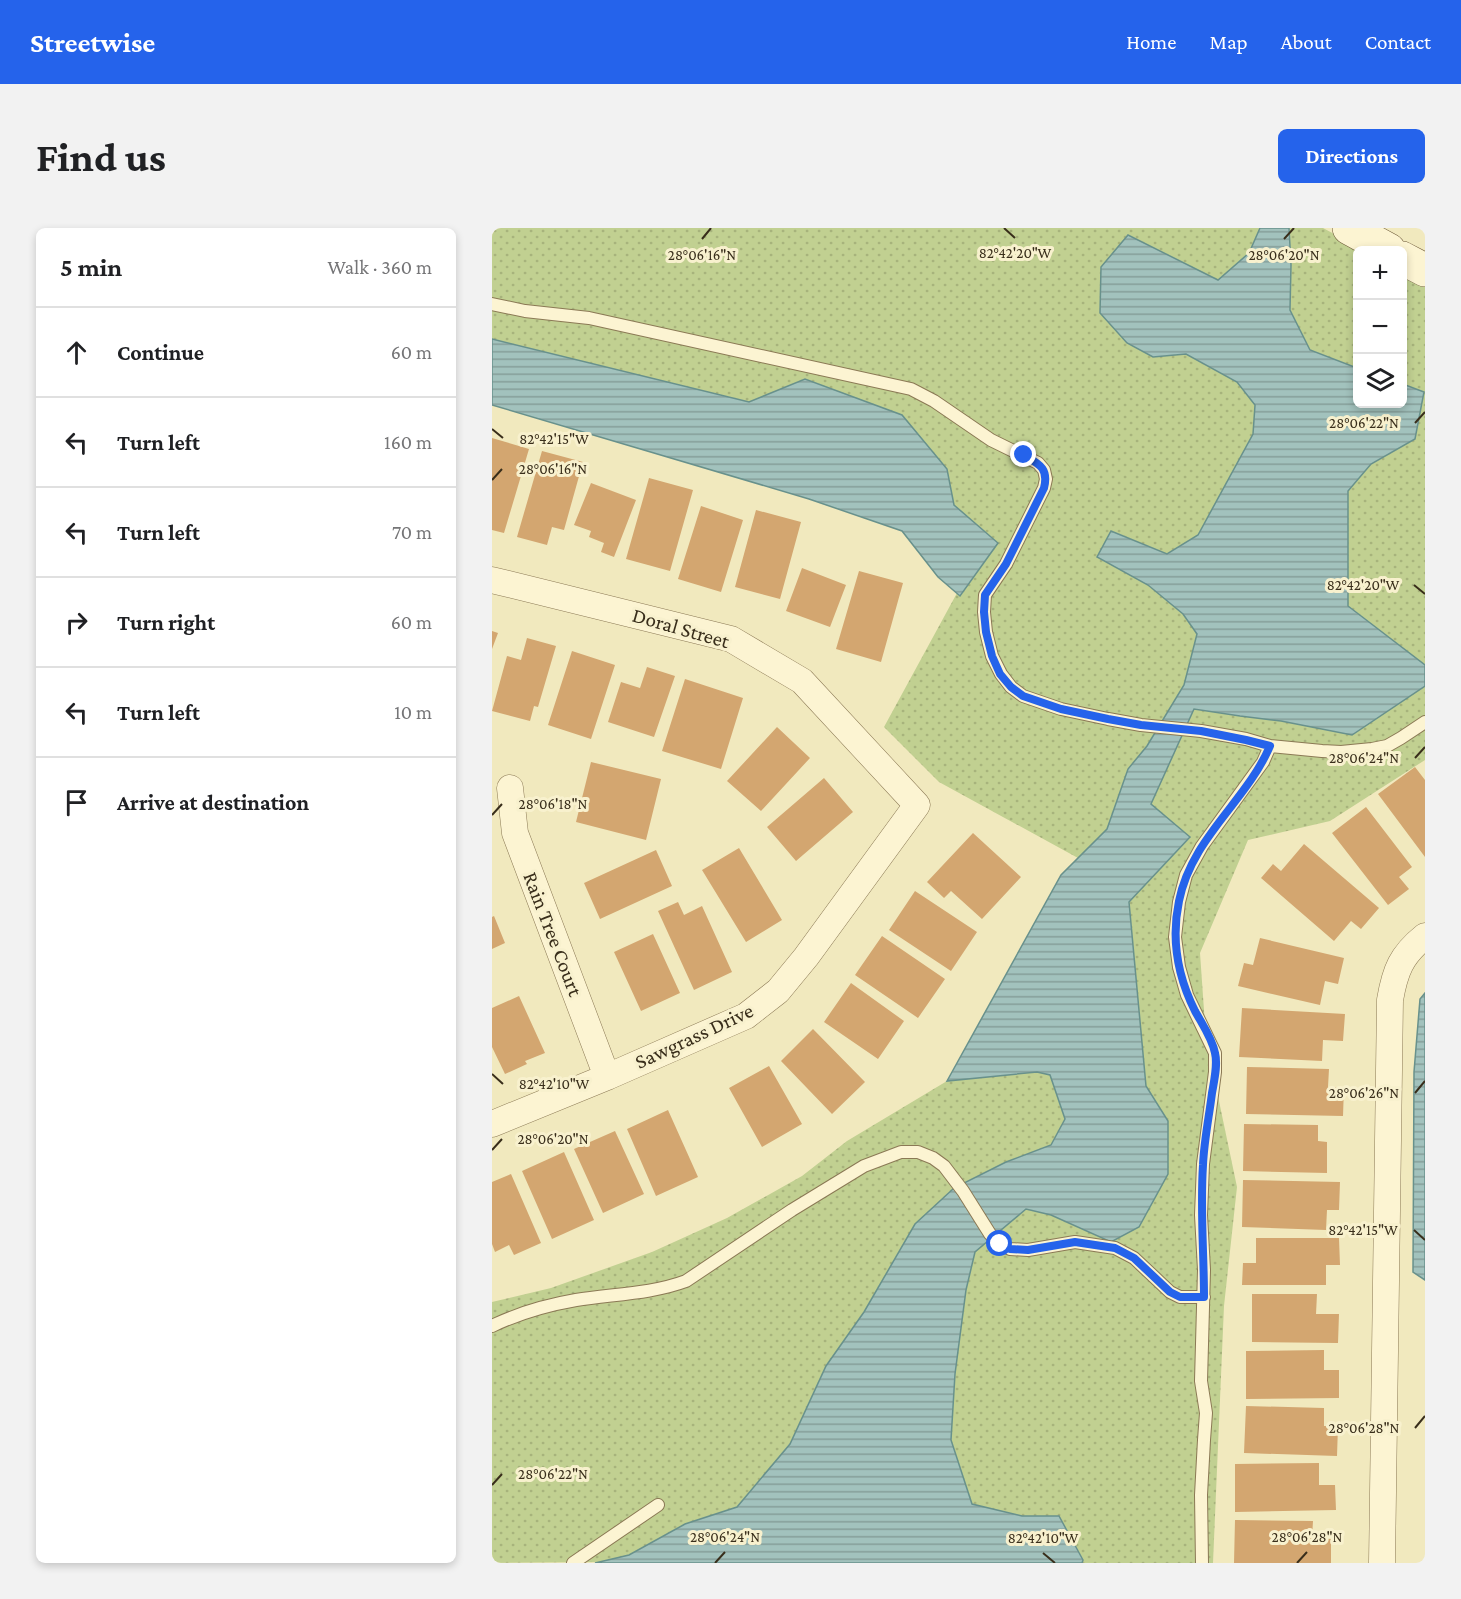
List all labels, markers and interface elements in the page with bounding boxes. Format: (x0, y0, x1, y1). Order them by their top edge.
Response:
text: Streetwise (30, 27, 155, 58)
text: Home (1126, 30, 1176, 54)
text: Map (1209, 30, 1248, 54)
text: About (1281, 30, 1332, 54)
text: Contact (1365, 30, 1431, 54)
button: Directions (1278, 129, 1425, 183)
text: Find us (36, 133, 166, 180)
text: 82°42'20"W (979, 245, 1052, 261)
map controls (1353, 246, 1407, 408)
button: + (1353, 246, 1407, 300)
text: 28°06'16"N (668, 247, 736, 263)
text: 28°06'20"N (1248, 247, 1320, 263)
text: 5 min (60, 253, 122, 282)
text: Walk · 360 m (327, 256, 432, 278)
button: − (1353, 300, 1407, 354)
icon: ahead (60, 336, 93, 369)
text: Continue (117, 340, 204, 365)
text: 60 m (391, 341, 432, 363)
button: layers (1353, 354, 1407, 408)
text: 28°06'22"N (1329, 415, 1399, 431)
icon: left (60, 426, 93, 459)
text: Turn left (117, 430, 200, 455)
text: 160 m (384, 431, 432, 453)
text: 82°42'15"W (519, 431, 589, 447)
route end (1010, 441, 1036, 467)
text: 28°06'16"N (519, 461, 587, 477)
icon: left (60, 516, 93, 549)
text: Turn left (117, 520, 200, 545)
text: 70 m (392, 521, 432, 543)
text: 82°42'20"W (1327, 577, 1400, 593)
street label: Doral Street (630, 603, 733, 654)
icon: right (60, 606, 93, 639)
text: Turn right (117, 610, 215, 635)
text: 60 m (391, 611, 432, 633)
icon: left (60, 696, 93, 729)
text: Turn left (117, 700, 200, 725)
text: 10 m (394, 701, 432, 723)
text: 28°06'24"N (1329, 750, 1399, 766)
icon: arrive (60, 786, 93, 819)
text: Arrive at destination (117, 790, 309, 815)
text: 28°06'18"N (519, 796, 588, 812)
street label: Rain Tree Court (518, 869, 588, 1000)
street label: Sawgrass Drive (631, 998, 757, 1074)
text: 82°42'10"W (519, 1076, 590, 1092)
text: 28°06'26"N (1329, 1085, 1399, 1101)
text: 28°06'20"N (517, 1131, 589, 1147)
text: 82°42'15"W (1328, 1222, 1398, 1238)
route start (986, 1230, 1012, 1256)
text: 28°06'28"N (1329, 1420, 1400, 1436)
text: 28°06'22"N (518, 1466, 588, 1482)
text: 28°06'24"N (690, 1529, 760, 1545)
text: 28°06'28"N (1272, 1529, 1343, 1545)
text: 82°42'10"W (1008, 1530, 1079, 1546)

